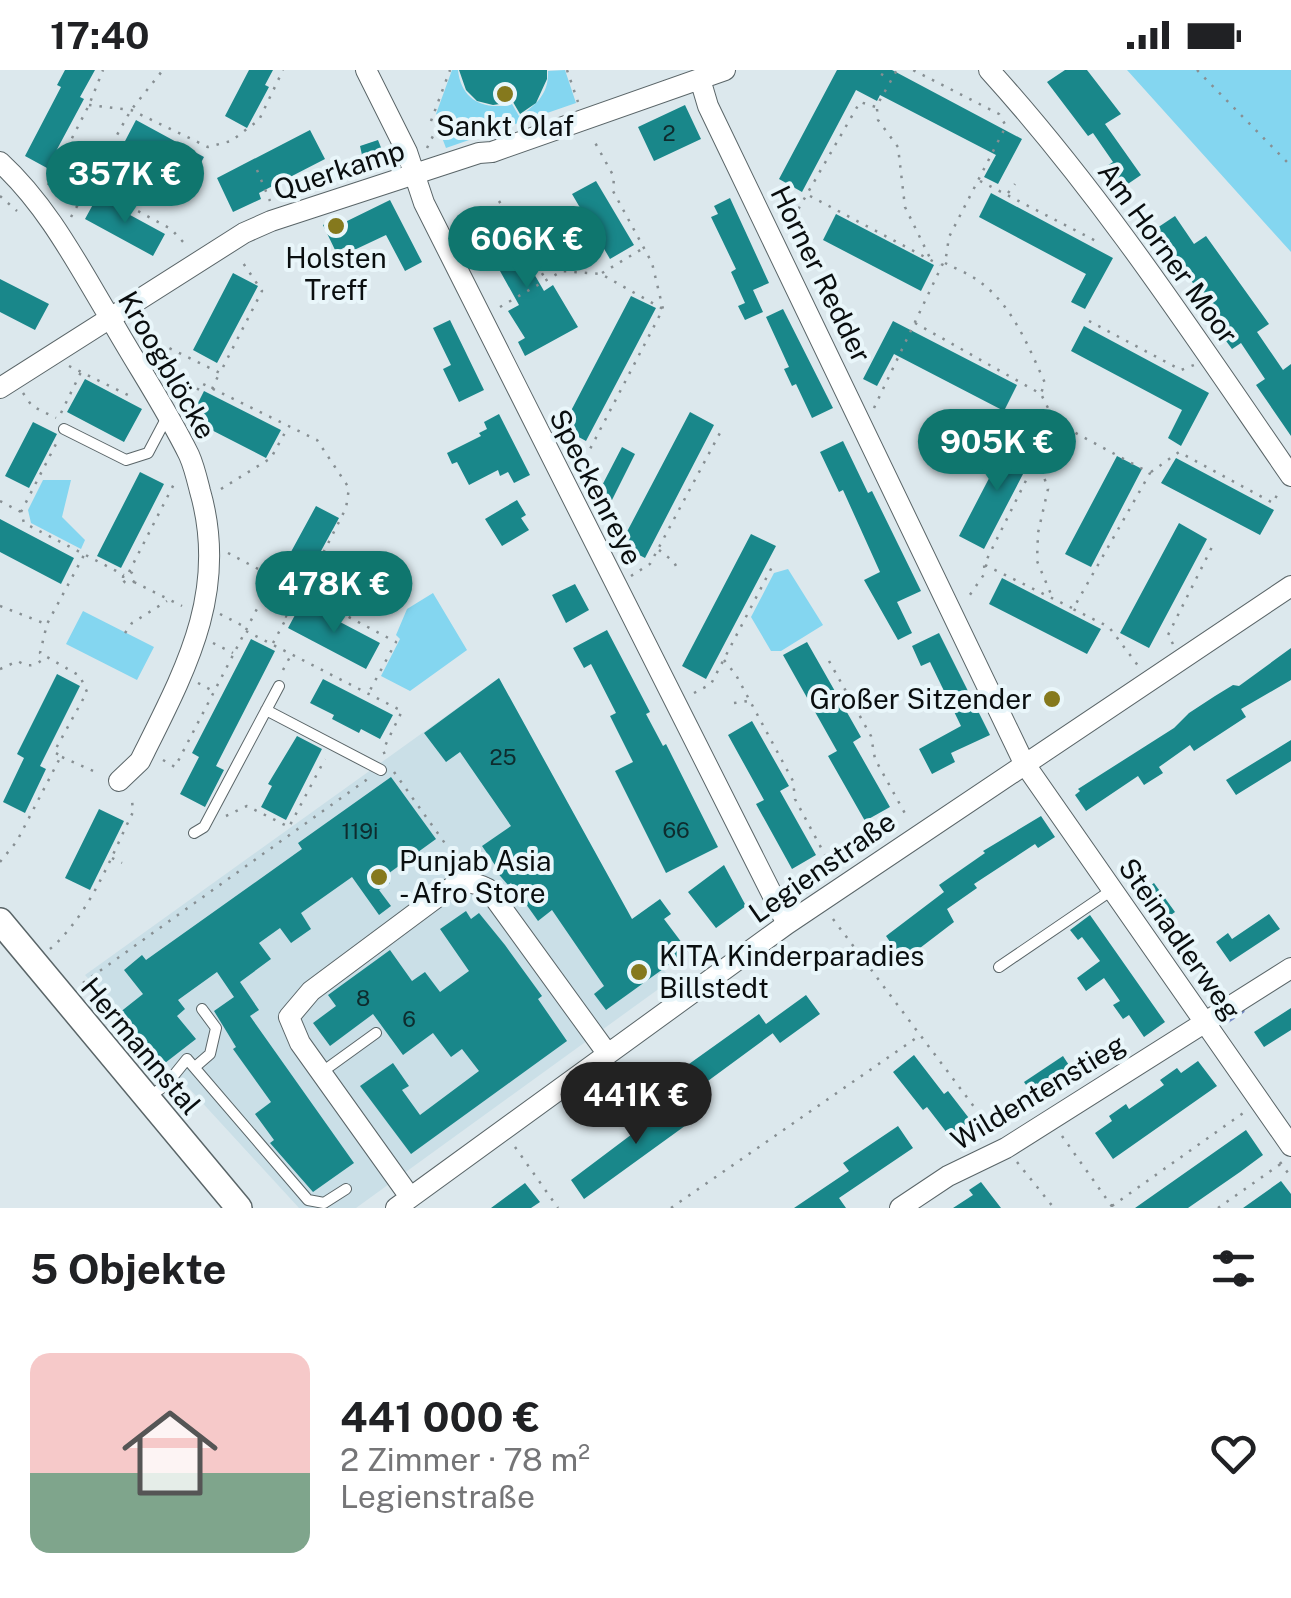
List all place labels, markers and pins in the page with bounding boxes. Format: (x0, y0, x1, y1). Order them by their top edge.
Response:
marker: Sankt Olaf (494, 83, 516, 105)
place label: Sankt Olaf (436, 109, 574, 142)
pin: 357K € (44, 141, 206, 226)
pin: 606K € (446, 206, 608, 291)
marker: Holsten Treff (325, 215, 347, 237)
place label: Holsten Treff (285, 241, 387, 306)
pin: 905K € (916, 409, 1078, 494)
pin: 478K € (253, 551, 415, 636)
place label: Großer Sitzender (809, 682, 1032, 715)
marker: Großer Sitzender (1041, 688, 1063, 710)
place label: Punjab Asia - Afro Store (399, 844, 552, 909)
marker: Punjab Asia - Afro Store (368, 866, 390, 888)
place label: KITA Kinderparadies Billstedt (659, 939, 924, 1004)
marker: KITA Kinderparadies Billstedt (628, 961, 650, 983)
pin: 441K € (555, 1062, 717, 1147)

